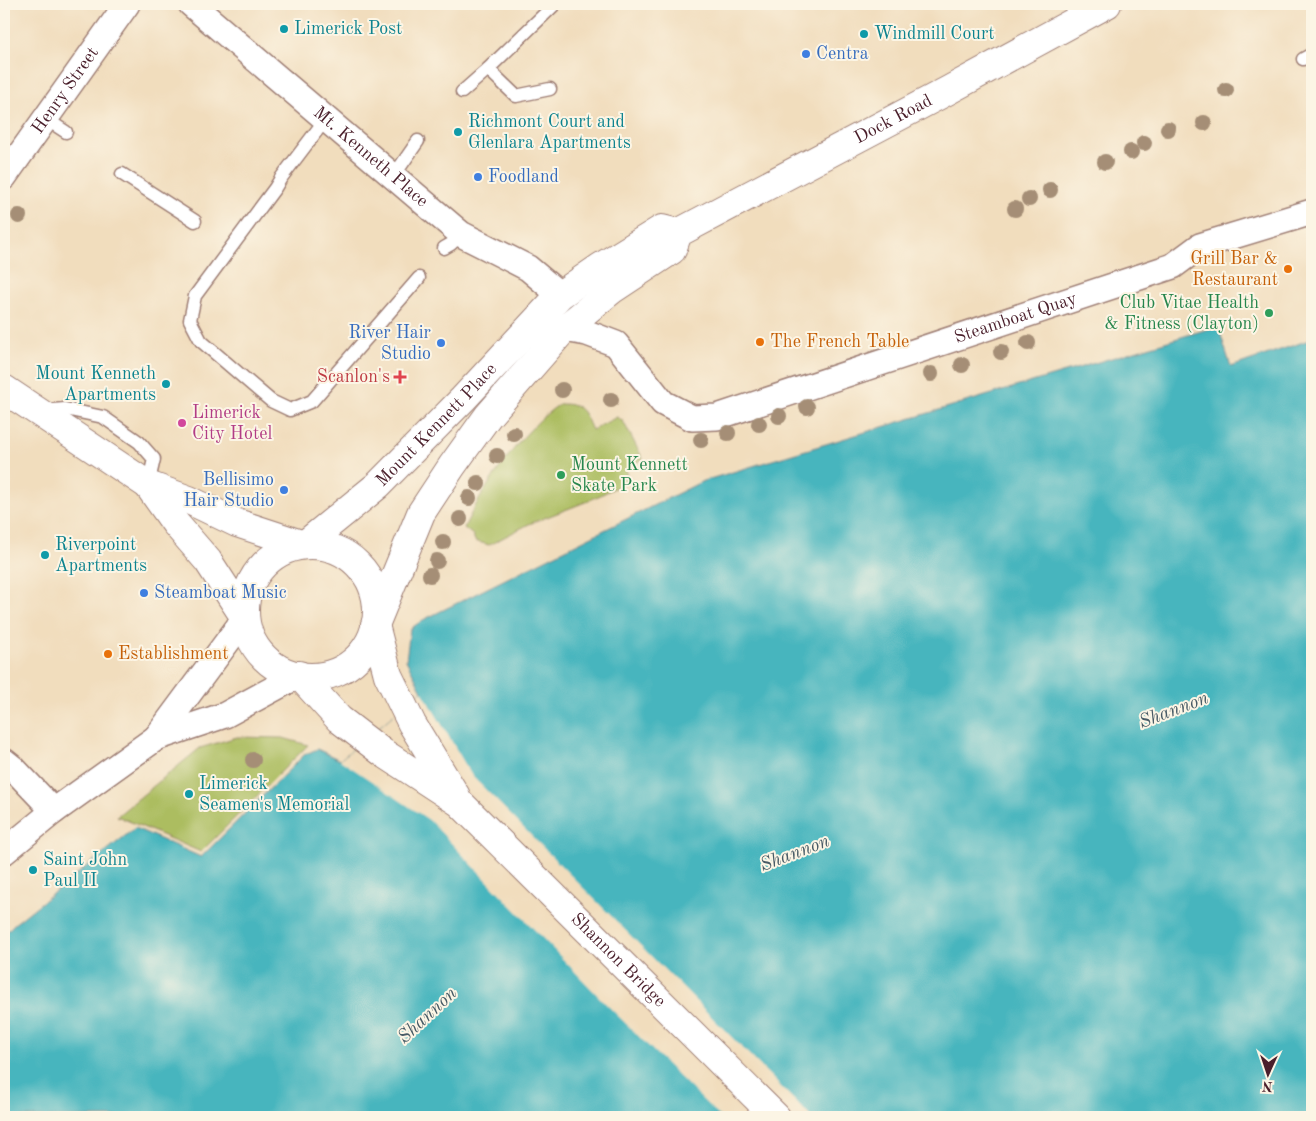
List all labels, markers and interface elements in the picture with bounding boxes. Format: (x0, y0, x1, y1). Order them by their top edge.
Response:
place label: Limerick Post (294, 20, 402, 38)
marker: Limerick Post (278, 23, 290, 35)
place label: Windmill Court (874, 25, 995, 43)
marker: Windmill Court (858, 28, 870, 40)
street label: Henry Street (29, 44, 102, 137)
place label: Centra (816, 45, 869, 63)
marker: Centra (800, 48, 812, 60)
street label: Dock Road (851, 91, 935, 147)
street label: Mt. Kenneth Place (310, 103, 431, 211)
place label: Richmont Court and Glenlara Apartments (468, 113, 631, 152)
marker: Richmont Court and Glenlara Apartments (452, 126, 464, 138)
place label: Foodland (488, 168, 559, 186)
marker: Foodland (472, 171, 484, 183)
place label: Grill Bar & Restaurant (1190, 250, 1278, 289)
marker: Grill Bar & Restaurant (1282, 263, 1294, 275)
street label: Steamboat Quay (952, 289, 1080, 347)
place label: Club Vitae Health & Fitness (Clayton) (1104, 294, 1259, 333)
marker: Club Vitae Health & Fitness (Clayton) (1263, 307, 1275, 319)
place label: River Hair Studio (349, 324, 432, 363)
place label: The French Table (770, 333, 909, 351)
marker: The French Table (754, 336, 766, 348)
marker: River Hair Studio (435, 337, 447, 349)
street label: Mount Kennett Place (373, 360, 500, 490)
place label: Mount Kenneth Apartments (36, 365, 156, 404)
place label: Scanlon's (317, 368, 390, 386)
marker: Scanlon's (394, 371, 406, 383)
marker: Mount Kenneth Apartments (160, 378, 172, 390)
place label: Limerick City Hotel (192, 404, 272, 443)
marker: Limerick City Hotel (176, 417, 188, 429)
place label: Mount Kennett Skate Park (571, 456, 688, 495)
marker: Mount Kennett Skate Park (555, 469, 567, 481)
place label: Bellisimo Hair Studio (183, 471, 274, 510)
marker: Bellisimo Hair Studio (278, 484, 290, 496)
place label: Riverpoint Apartments (55, 536, 147, 575)
marker: Riverpoint Apartments (39, 549, 51, 561)
place label: Steamboat Music (154, 584, 287, 602)
marker: Steamboat Music (138, 587, 150, 599)
place label: Establishment (118, 645, 229, 663)
marker: Establishment (102, 648, 114, 660)
water label: Shannon (1136, 689, 1212, 733)
place label: Limerick Seamen's Memorial (199, 775, 350, 814)
marker: Limerick Seamen's Memorial (183, 788, 195, 800)
water label: Shannon (757, 832, 833, 876)
place label: Saint John Paul II (43, 851, 127, 890)
marker: Saint John Paul II (27, 864, 39, 876)
street label: Shannon Bridge (568, 910, 669, 1011)
water label: Shannon (395, 984, 461, 1048)
north arrow (1244, 1048, 1294, 1098)
text: N (1261, 1079, 1273, 1093)

